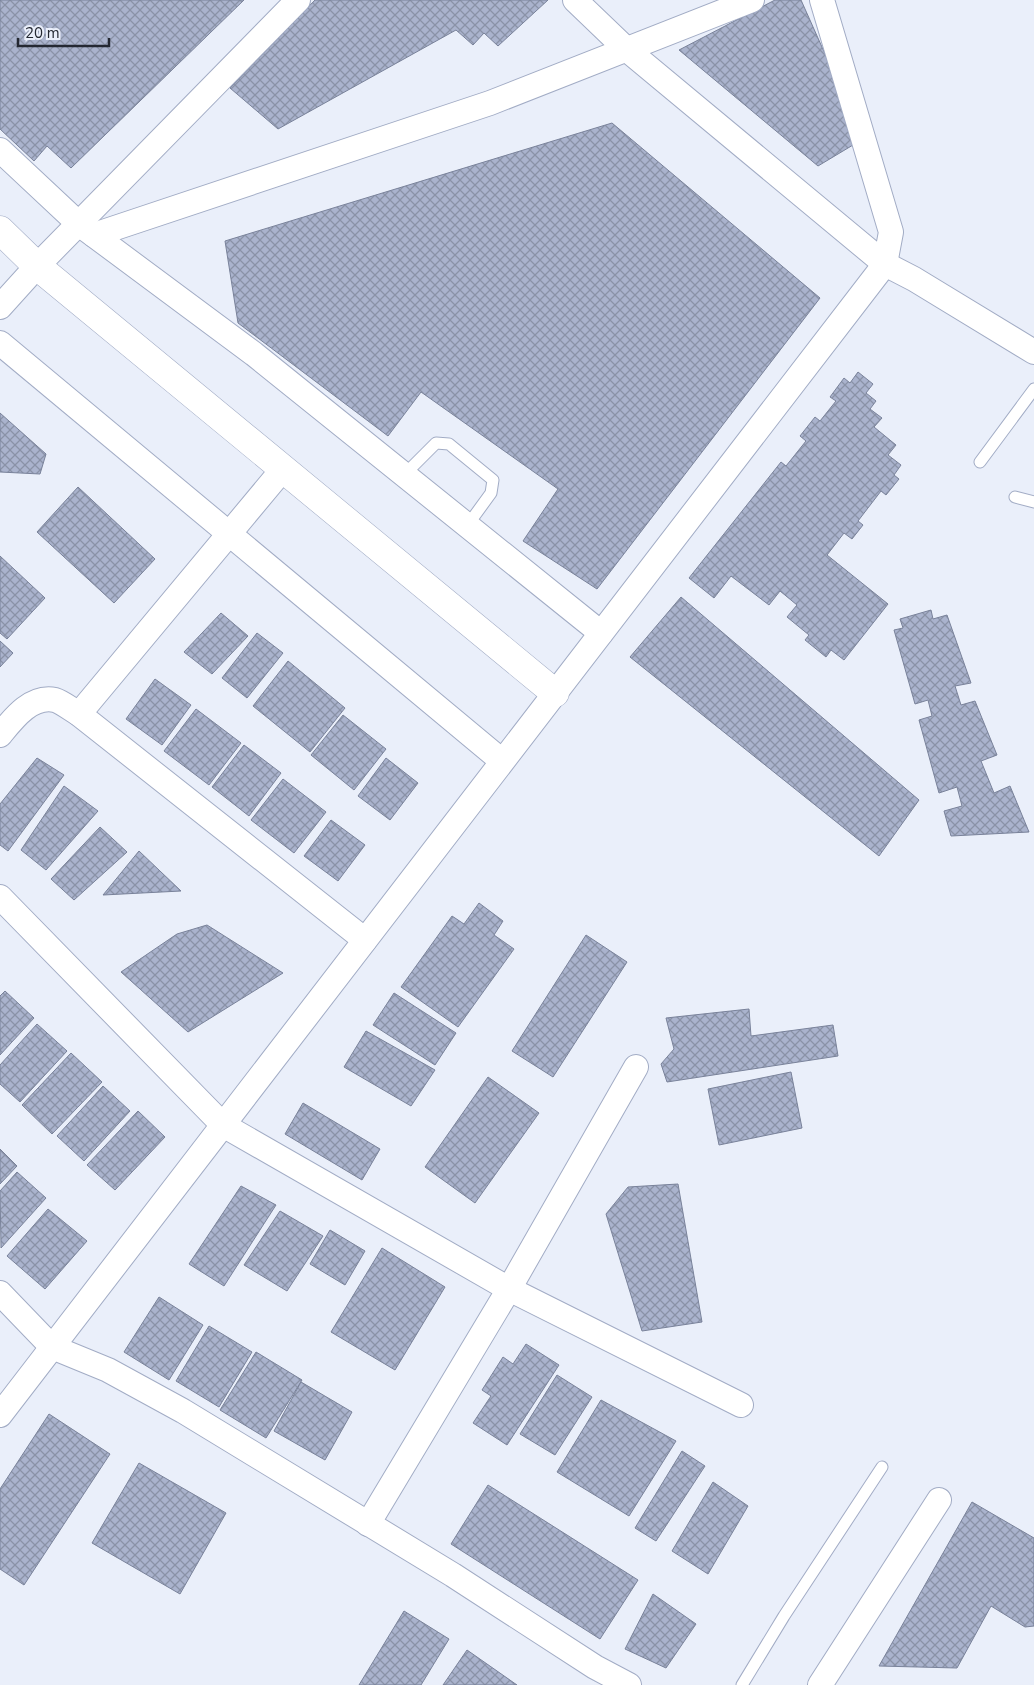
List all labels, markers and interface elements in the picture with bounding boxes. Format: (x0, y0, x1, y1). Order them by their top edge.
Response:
scale bar (18, 15, 109, 47)
text: 20 m (25, 23, 60, 43)

